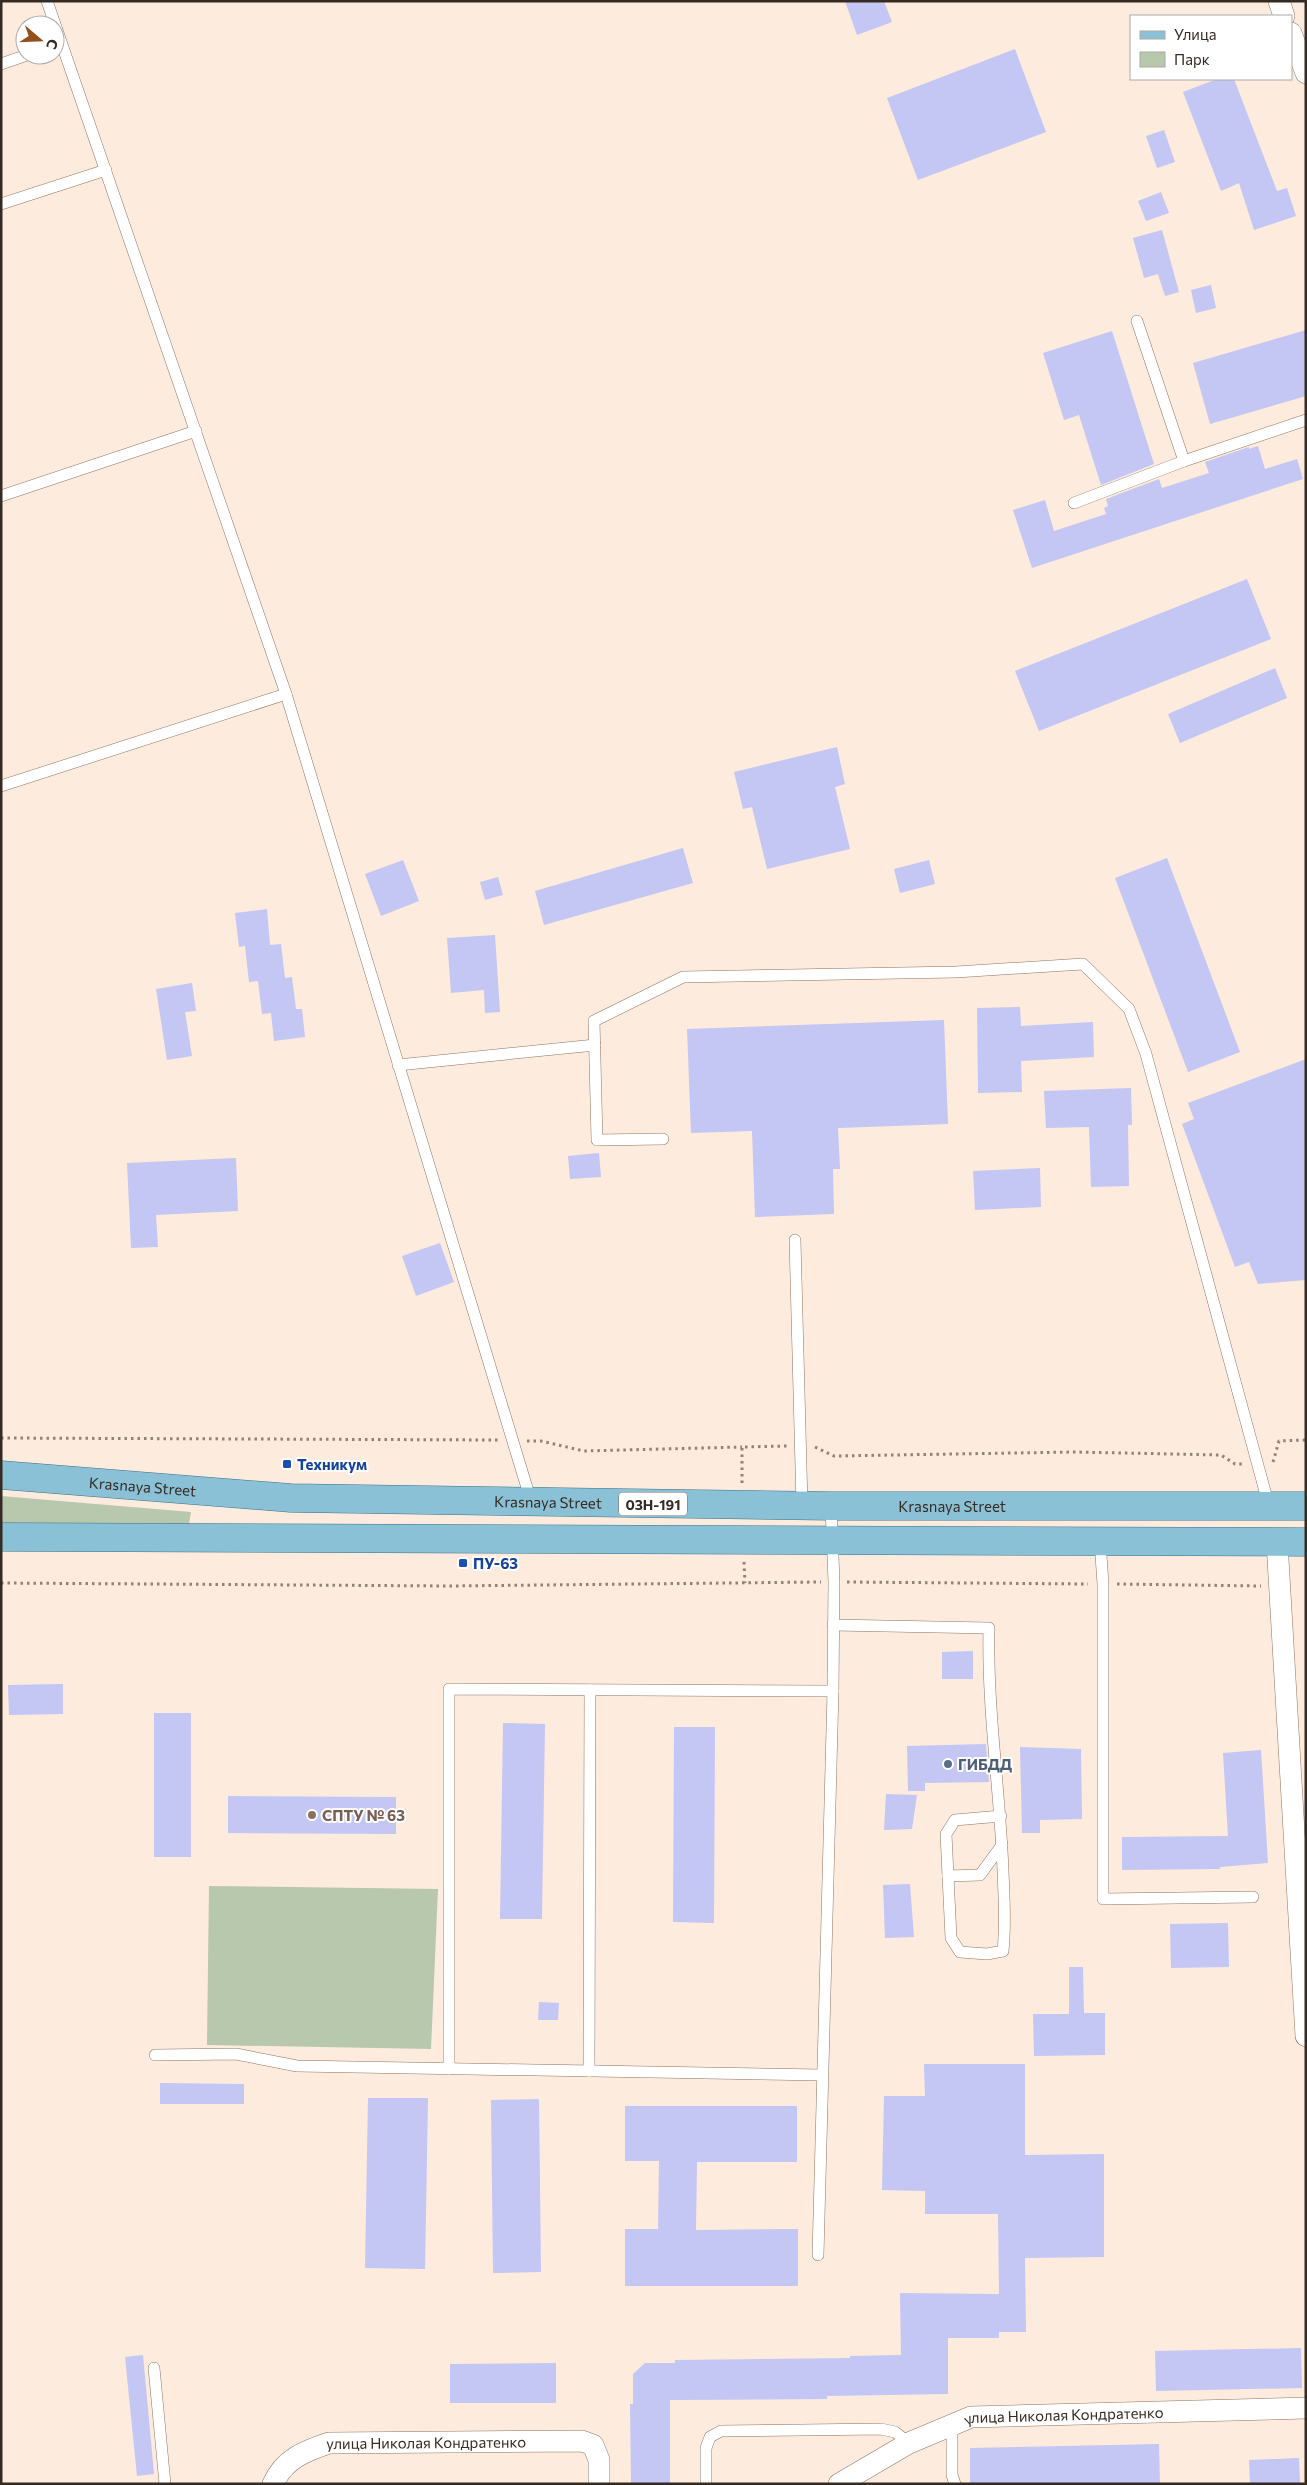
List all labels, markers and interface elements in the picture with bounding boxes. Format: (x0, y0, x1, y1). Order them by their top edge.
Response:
north arrow (15, 15, 65, 65)
legend (1130, 15, 1292, 80)
text: Улица (1174, 25, 1216, 43)
text: С (43, 37, 62, 52)
text: Парк (1174, 50, 1210, 68)
place label: Техникум (297, 1455, 367, 1473)
marker: Техникум (281, 1458, 293, 1470)
street label: Krasnaya Street (88, 1473, 197, 1499)
street label: Krasnaya Street (494, 1492, 602, 1512)
road number: 03Н-191 (619, 1492, 687, 1516)
street label: Krasnaya Street (898, 1497, 1006, 1515)
place label: ПУ-63 (473, 1554, 518, 1572)
marker: ПУ-63 (457, 1557, 469, 1569)
place label: ГИБДД (958, 1755, 1012, 1773)
marker: ГИБДД (942, 1758, 954, 1770)
place label: СПТУ № 63 (322, 1806, 405, 1824)
marker: СПТУ № 63 (306, 1809, 318, 1821)
street label: улица Николая Кондратенко (961, 2403, 1164, 2428)
street label: улица Николая Кондратенко (326, 2432, 526, 2452)

